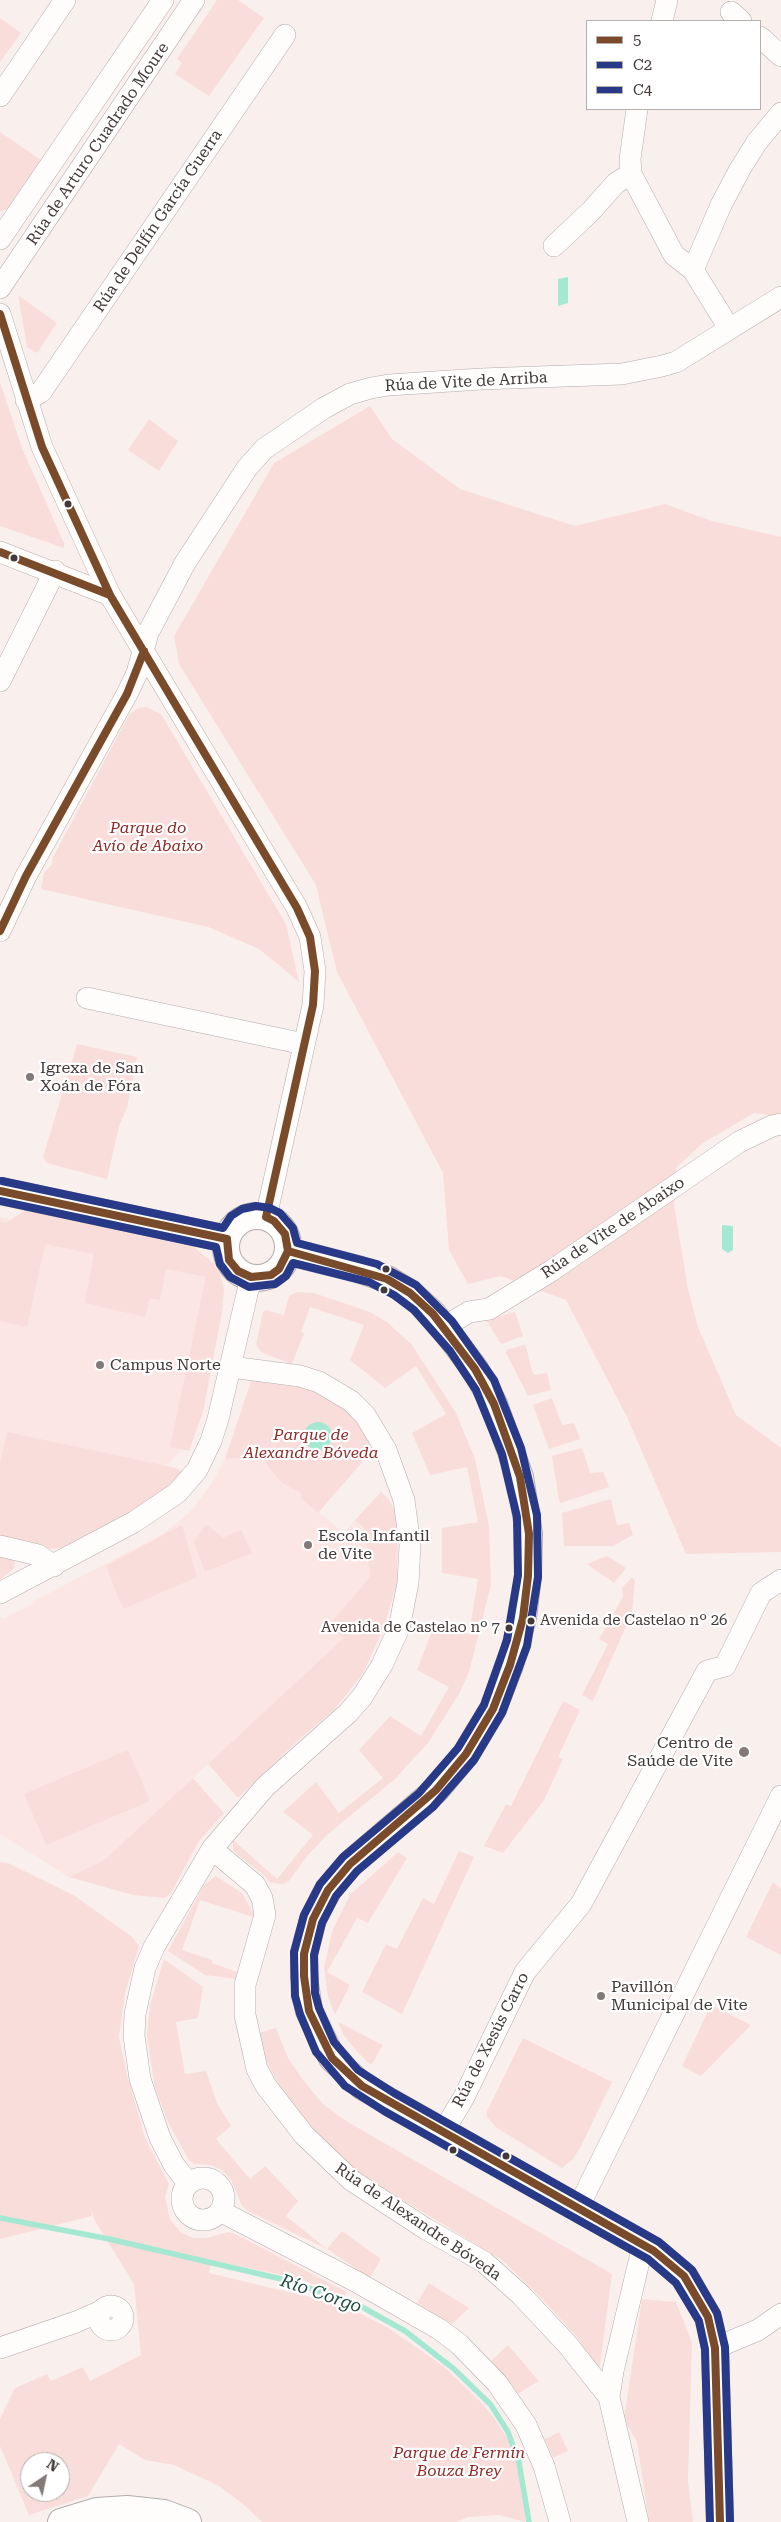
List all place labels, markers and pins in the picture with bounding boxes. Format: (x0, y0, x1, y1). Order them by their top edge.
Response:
unlabelled marker (63, 499, 73, 509)
unlabelled marker (9, 553, 19, 563)
place label: Igrexa de San Xoán de Fóra (40, 1058, 144, 1096)
marker: Igrexa de San Xoán de Fóra (24, 1071, 36, 1083)
unlabelled marker (381, 1264, 391, 1274)
unlabelled marker (379, 1285, 389, 1295)
place label: Campus Norte (110, 1355, 221, 1375)
marker: Campus Norte (94, 1359, 106, 1371)
place label: Escola Infantil de Vite (318, 1526, 430, 1564)
marker: Escola Infantil de Vite (302, 1539, 314, 1551)
place label: Avenida de Castelao nº 26 (540, 1612, 727, 1630)
marker: Avenida de Castelao nº 26 (526, 1616, 536, 1626)
place label: Avenida de Castelao nº 7 (321, 1619, 500, 1637)
marker: Avenida de Castelao nº 7 (504, 1623, 514, 1633)
place label: Centro de Saúde de Vite (627, 1733, 733, 1771)
marker: Centro de Saúde de Vite (737, 1745, 751, 1759)
place label: Pavillón Municipal de Vite (611, 1977, 748, 2015)
marker: Pavillón Municipal de Vite (595, 1990, 607, 2002)
unlabelled marker (448, 2145, 458, 2155)
unlabelled marker (501, 2151, 511, 2161)

